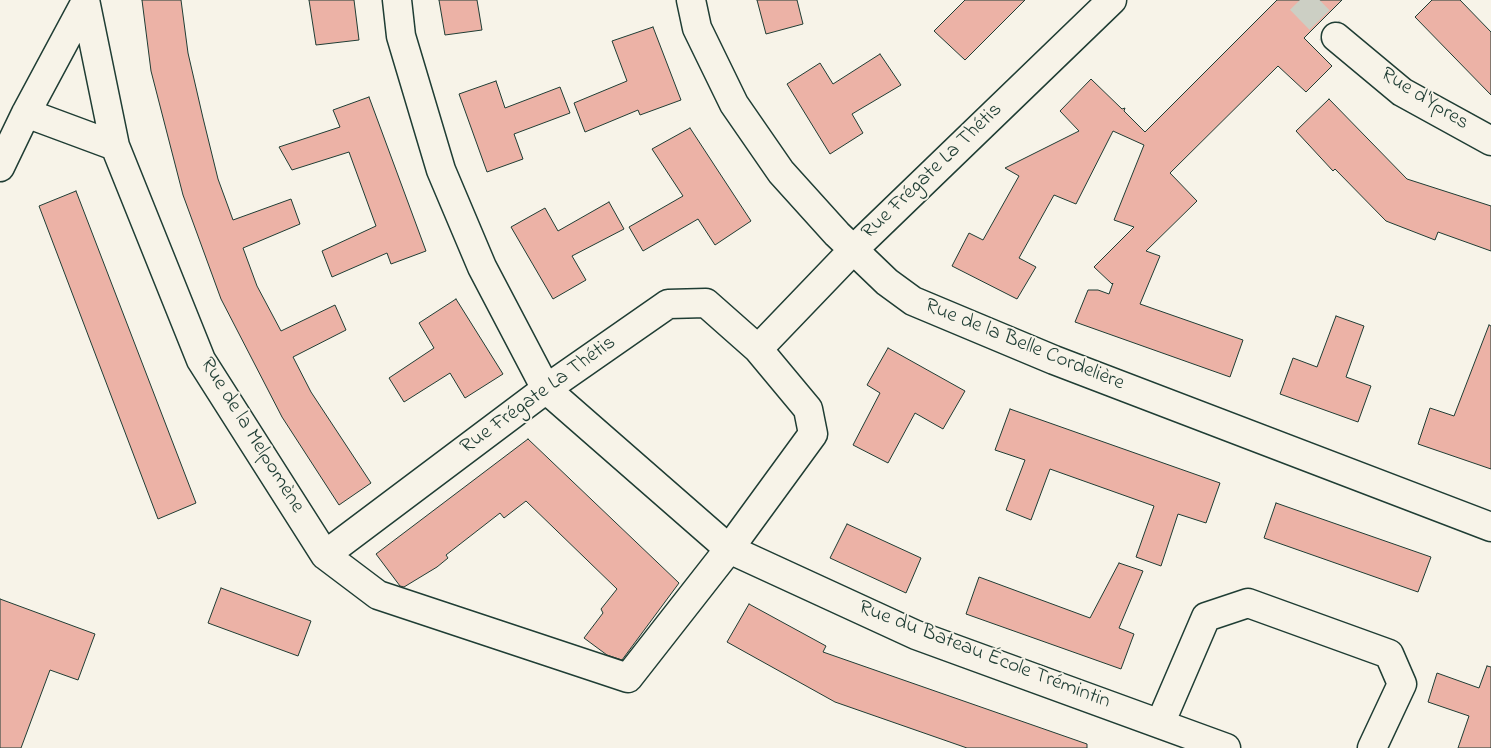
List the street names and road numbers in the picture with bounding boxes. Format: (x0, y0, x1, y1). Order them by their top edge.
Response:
street label: Rue d'Ypres (1375, 63, 1473, 137)
street label: Rue Frégate La Thétis (857, 98, 1009, 246)
street label: Rue de la Belle Cordelière (921, 294, 1127, 398)
street label: Rue Frégate La Thétis (456, 331, 622, 461)
street label: Rue de la Melpomène (193, 354, 309, 518)
street label: Rue du Bateau École Trémintin (854, 596, 1114, 716)

